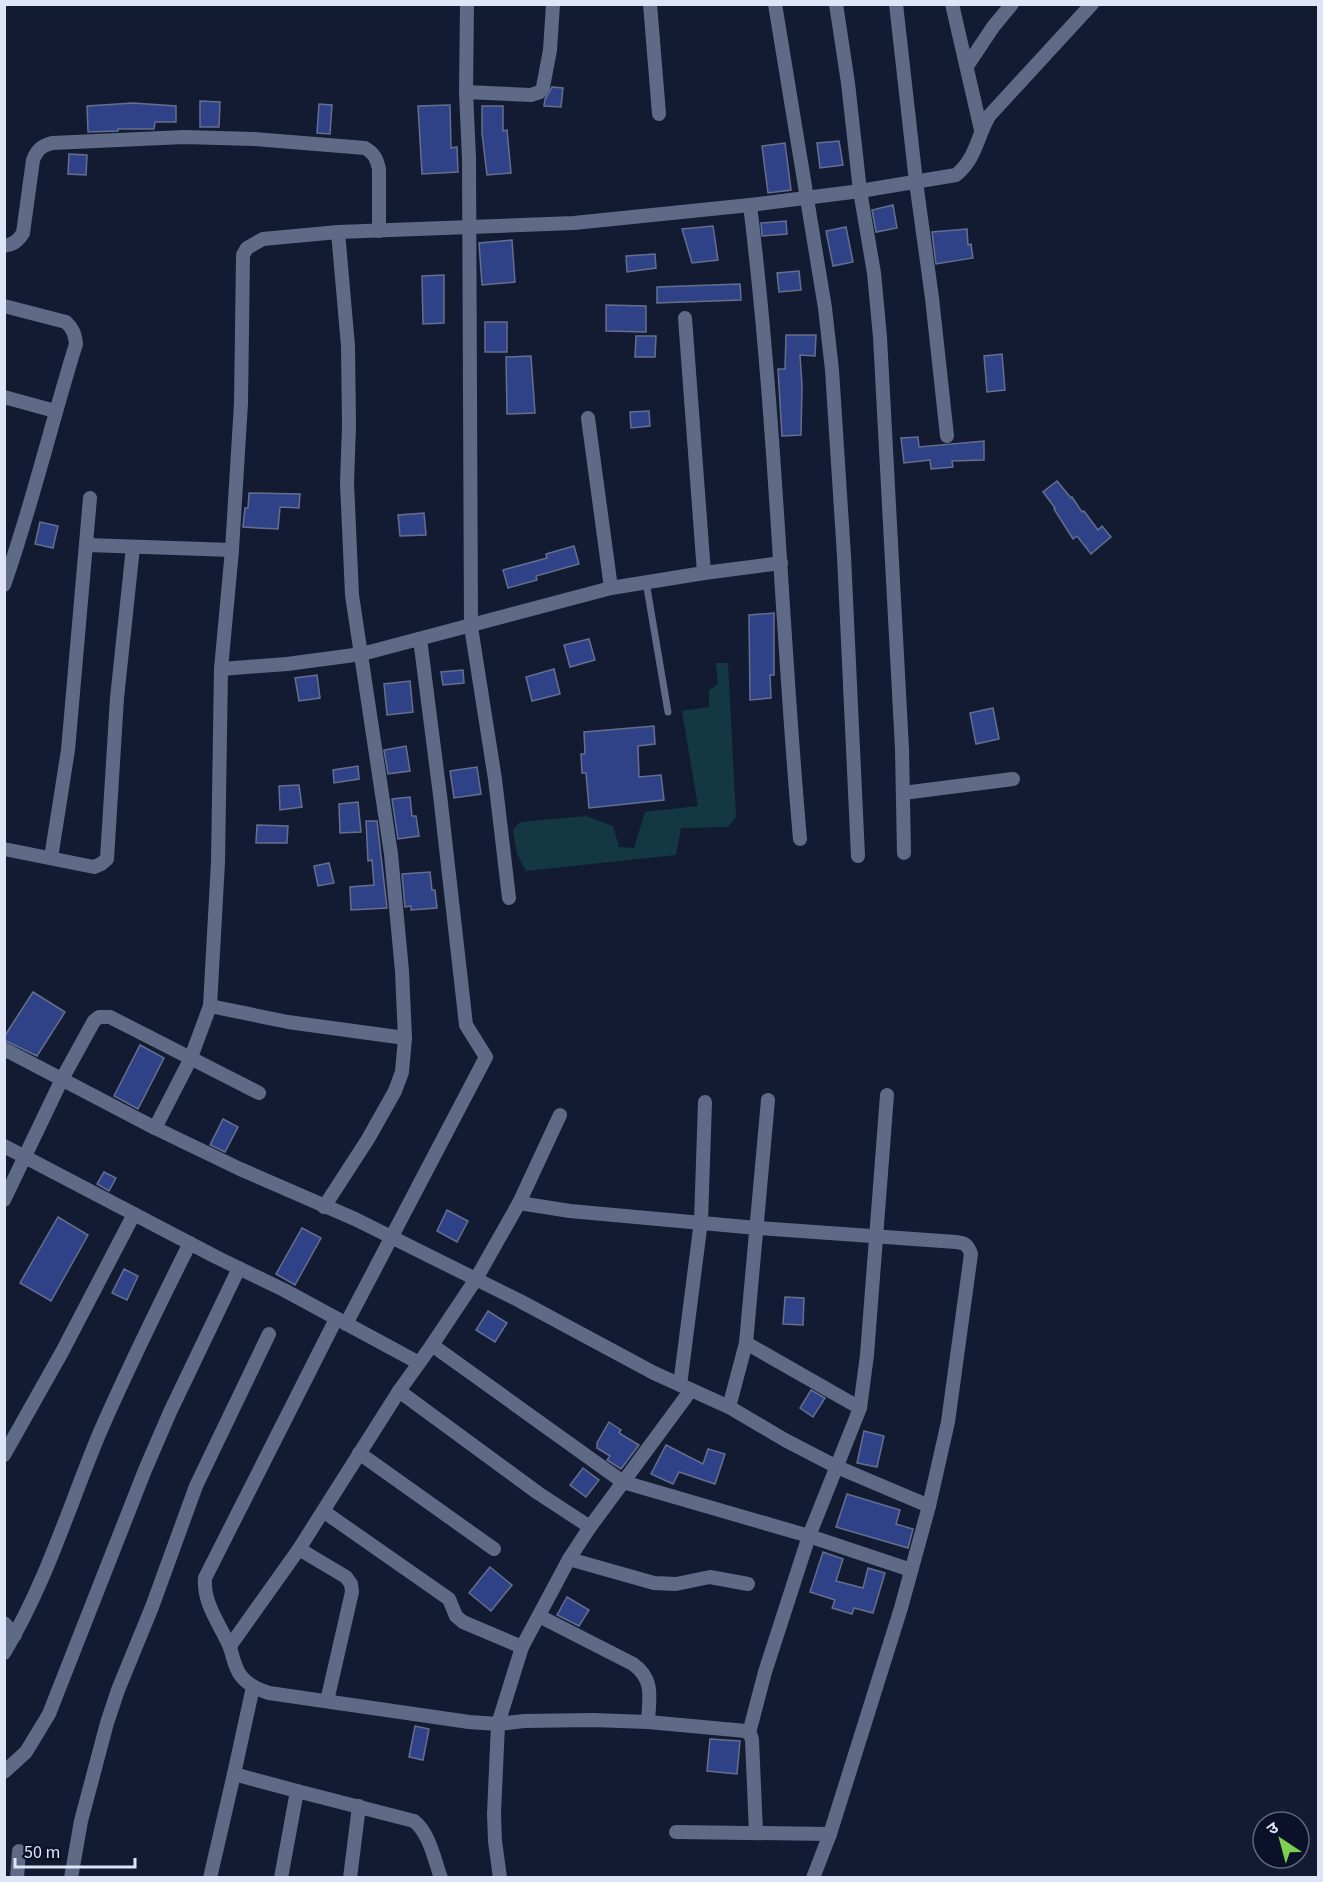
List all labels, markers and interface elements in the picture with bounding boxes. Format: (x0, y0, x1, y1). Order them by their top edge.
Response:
north arrow (1251, 1810, 1311, 1870)
text: उ (1263, 1817, 1284, 1840)
scale bar (15, 1831, 135, 1869)
text: 50 m (24, 1840, 60, 1865)

